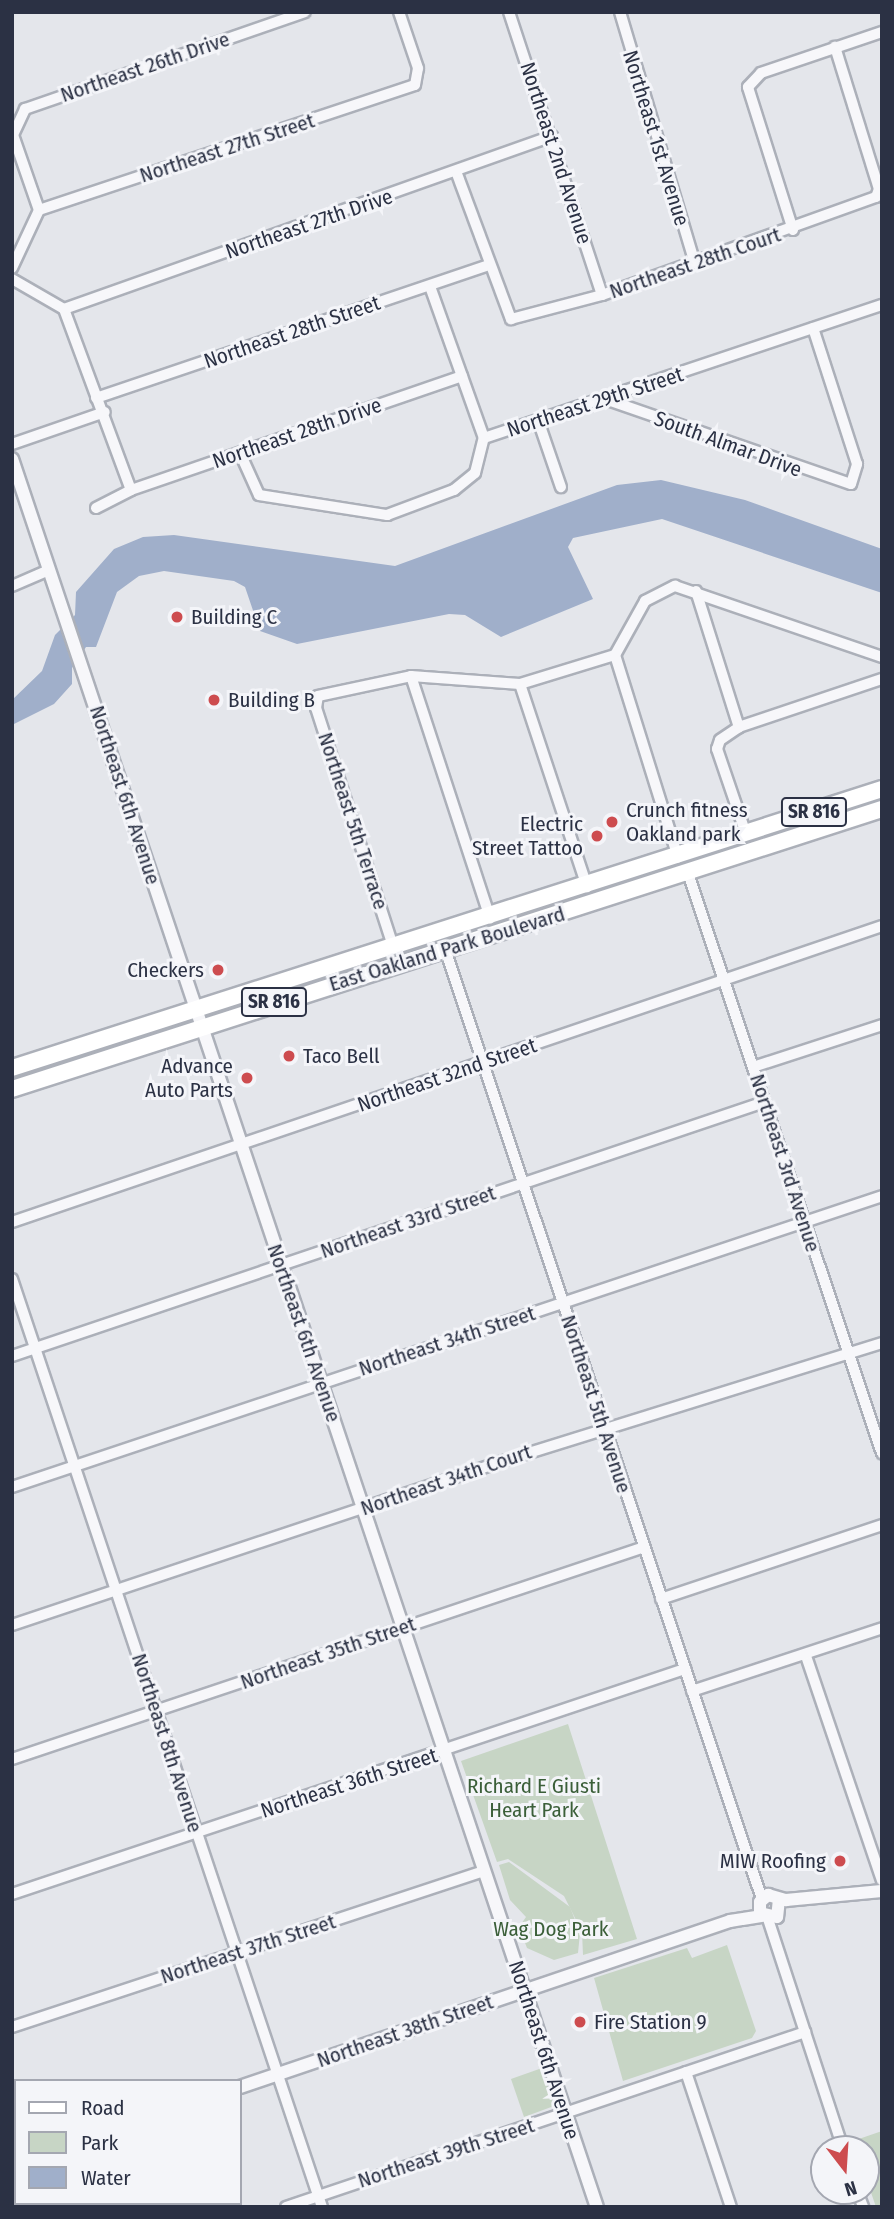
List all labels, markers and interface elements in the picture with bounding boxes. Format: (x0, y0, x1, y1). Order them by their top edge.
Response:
street label: Northeast 26th Drive (57, 26, 233, 108)
street label: Northeast 1st Avenue (617, 47, 695, 229)
street label: Northeast 2nd Avenue (515, 59, 597, 247)
street label: Northeast 27th Street (136, 108, 318, 188)
street label: Northeast 27th Drive (222, 184, 396, 264)
street label: Northeast 28th Court (606, 222, 784, 304)
street label: Northeast 28th Street (201, 290, 383, 374)
street label: Northeast 29th Street (504, 362, 686, 442)
street label: Northeast 28th Drive (209, 392, 385, 474)
street label: South Almar Drive (651, 406, 805, 482)
place label: Building C (191, 604, 277, 630)
marker: Building C (169, 609, 185, 625)
place label: Building B (228, 687, 315, 713)
marker: Building B (206, 692, 222, 708)
street label: Northeast 6th Avenue (84, 702, 166, 888)
street label: Northeast 5th Terrace (312, 729, 394, 913)
road number: SR 816 (781, 796, 847, 828)
place label: Crunch fitness Oakland park (626, 797, 748, 847)
place label: Electric Street Tattoo (472, 811, 583, 861)
marker: Crunch fitness Oakland park (604, 814, 620, 830)
marker: Electric Street Tattoo (589, 828, 605, 844)
street label: East Oakland Park Boulevard (326, 901, 568, 997)
place label: Checkers (127, 957, 204, 983)
marker: Checkers (210, 962, 226, 978)
road number: SR 816 (241, 986, 307, 1018)
street label: Northeast 32nd Street (354, 1033, 540, 1117)
place label: Taco Bell (303, 1043, 379, 1069)
marker: Taco Bell (281, 1048, 297, 1064)
place label: Advance Auto Parts (145, 1053, 233, 1103)
marker: Advance Auto Parts (239, 1070, 255, 1086)
street label: Northeast 3rd Avenue (744, 1071, 826, 1255)
street label: Northeast 33rd Street (317, 1180, 499, 1264)
street label: Northeast 6th Avenue (262, 1241, 346, 1425)
street label: Northeast 34th Street (356, 1301, 538, 1381)
street label: Northeast 5th Avenue (555, 1312, 637, 1496)
street label: Northeast 34th Court (357, 1439, 535, 1521)
street label: Northeast 35th Street (237, 1611, 419, 1695)
street label: Northeast 8th Avenue (126, 1650, 208, 1836)
street label: Northeast 36th Street (257, 1743, 441, 1823)
park label: Richard E Giusti Heart Park (467, 1773, 601, 1823)
place label: MIW Roofing (720, 1848, 826, 1874)
marker: MIW Roofing (832, 1853, 848, 1869)
street label: Northeast 37th Street (157, 1909, 339, 1989)
park label: Wag Dog Park (493, 1916, 609, 1942)
street label: Northeast 6th Avenue (503, 1957, 585, 2143)
street label: Northeast 38th Street (314, 1989, 496, 2073)
place label: Fire Station 9 (594, 2009, 707, 2035)
marker: Fire Station 9 (572, 2014, 588, 2030)
legend (14, 2079, 242, 2205)
text: Road (81, 2095, 125, 2121)
street label: Northeast 39th Street (355, 2113, 537, 2193)
text: Park (81, 2130, 118, 2156)
north arrow (810, 2135, 880, 2205)
text: Water (81, 2165, 131, 2191)
text: N (842, 2176, 860, 2201)

